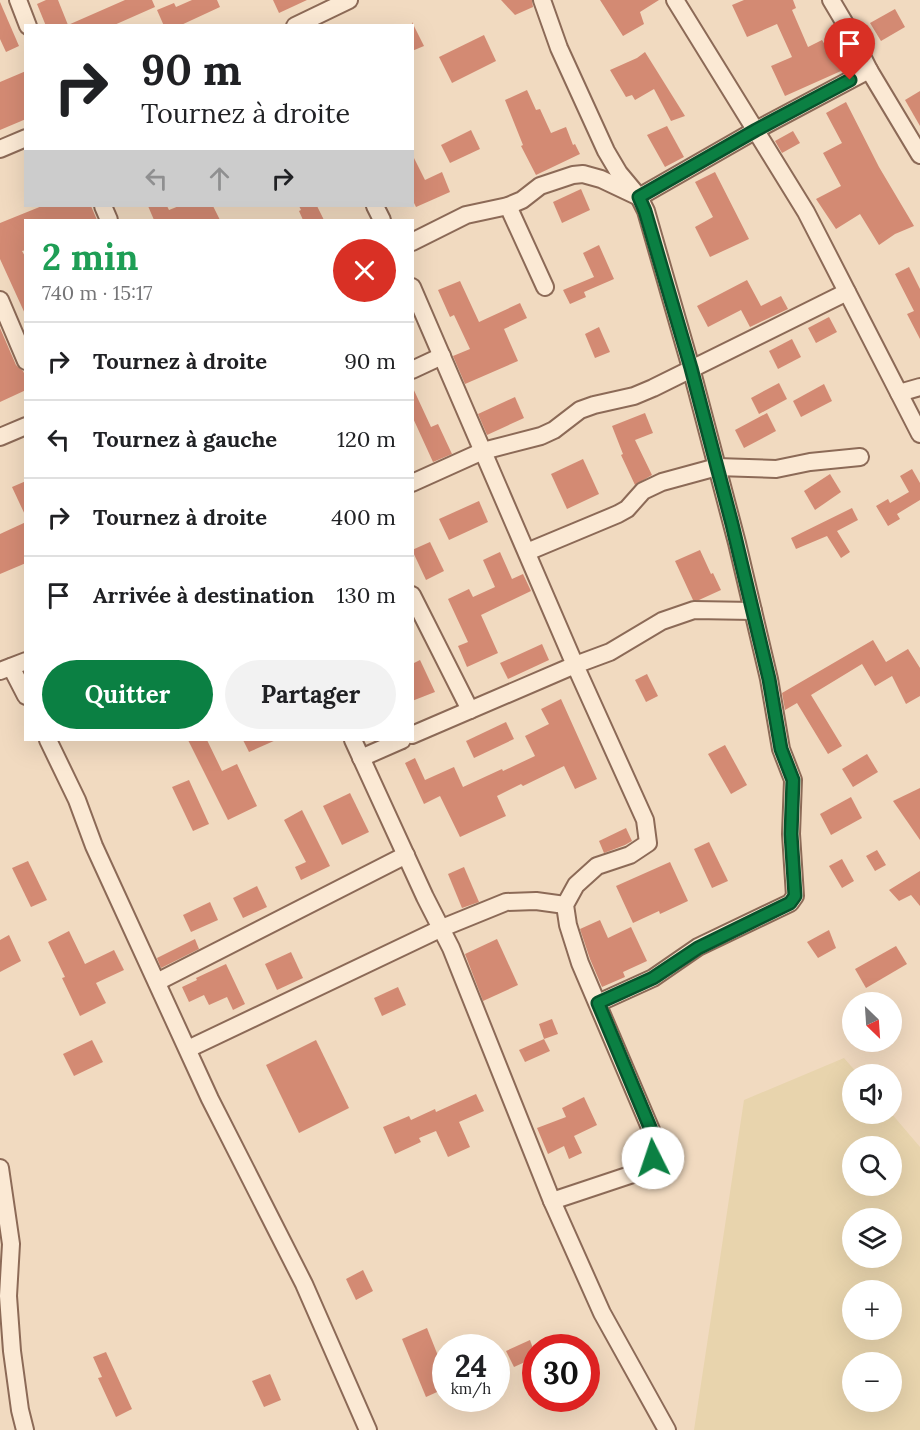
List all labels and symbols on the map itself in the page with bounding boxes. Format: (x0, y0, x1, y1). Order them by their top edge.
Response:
pin (824, 18, 875, 80)
north arrow (842, 992, 902, 1052)
position arrow (621, 1126, 685, 1190)
speed limit sign: 30 (522, 1334, 600, 1412)

